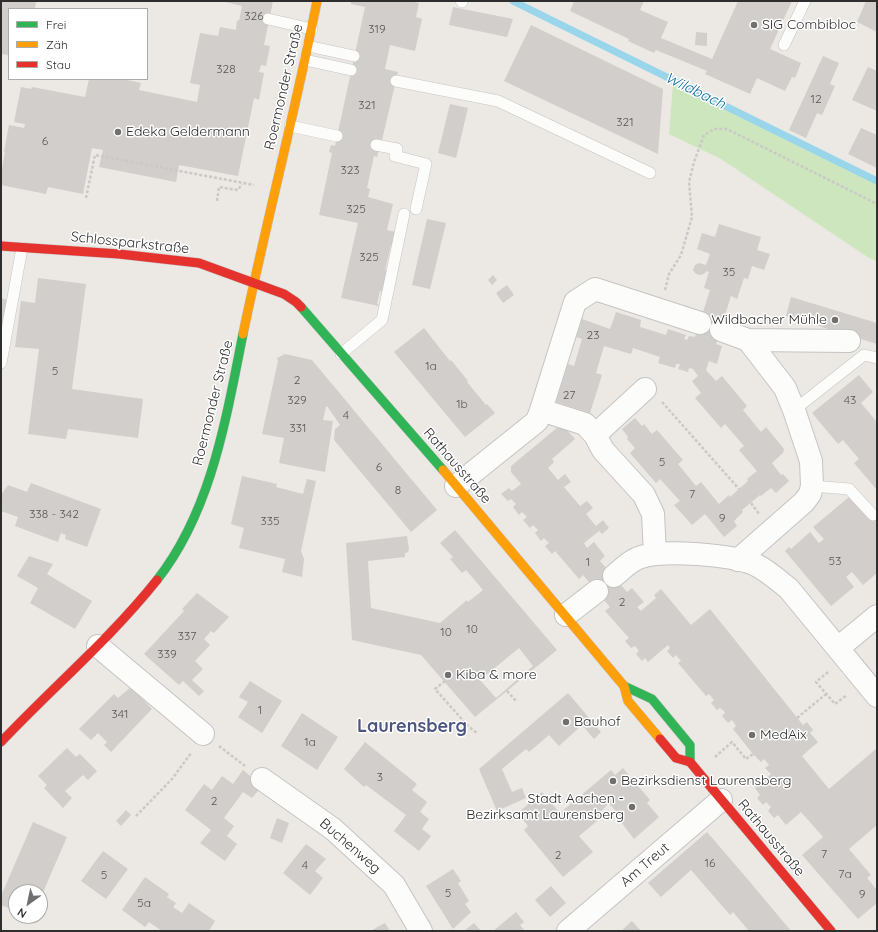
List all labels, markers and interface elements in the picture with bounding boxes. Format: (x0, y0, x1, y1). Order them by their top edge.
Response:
legend (8, 8, 148, 80)
house number: 326 (244, 9, 264, 23)
text: Frei (46, 17, 66, 32)
place label: SIG Combibloc (762, 17, 856, 33)
marker: SIG Combibloc (749, 20, 759, 30)
street label: Roermonder Straße (261, 22, 307, 152)
house number: 319 (368, 22, 386, 36)
text: Zäh (46, 37, 68, 52)
text: Stau (46, 57, 71, 72)
house number: 328 (216, 62, 236, 76)
water label: Wildbach (662, 69, 728, 113)
house number: 12 (810, 92, 822, 106)
house number: 321 (358, 98, 376, 112)
house number: 321 (616, 115, 634, 129)
place label: Edeka Geldermann (126, 124, 250, 140)
marker: Edeka Geldermann (113, 127, 123, 137)
house number: 6 (42, 134, 48, 148)
house number: 323 (340, 163, 360, 177)
house number: 325 (346, 202, 366, 216)
street label: Schlossparkstraße (70, 228, 190, 258)
house number: 325 (359, 250, 379, 264)
house number: 35 (723, 265, 735, 279)
place label: Wildbacher Mühle (711, 312, 827, 328)
marker: Wildbacher Mühle (830, 315, 840, 325)
house number: 23 (587, 328, 599, 342)
street label: Roermonder Straße (189, 339, 237, 467)
house number: 1a (425, 359, 437, 373)
house number: 5 (52, 364, 58, 378)
house number: 2 (294, 373, 300, 387)
house number: 27 (563, 388, 575, 402)
house number: 329 (287, 393, 307, 407)
house number: 43 (844, 393, 856, 407)
house number: 1b (456, 397, 468, 411)
house number: 4 (343, 408, 349, 422)
house number: 331 (289, 421, 307, 435)
street label: Rathausstraße (420, 425, 494, 507)
house number: 5 (659, 455, 665, 469)
house number: 6 (376, 460, 382, 474)
house number: 8 (395, 483, 401, 497)
house number: 7 (689, 487, 695, 501)
house number: 338 - 342 (29, 507, 79, 521)
house number: 9 (719, 511, 725, 525)
house number: 335 (260, 514, 280, 528)
house number: 53 (829, 554, 841, 568)
house number: 1 (586, 555, 590, 569)
house number: 2 (619, 595, 625, 609)
house number: 10 (466, 622, 478, 636)
house number: 10 (440, 625, 452, 639)
house number: 337 (178, 629, 196, 643)
house number: 339 (157, 647, 177, 661)
place label: Kiba & more (456, 667, 537, 683)
marker: Kiba & more (443, 670, 453, 680)
house number: 1 (258, 703, 262, 717)
house number: 341 (112, 707, 128, 721)
place label: Bauhof (574, 714, 621, 730)
district label: Laurensberg (357, 716, 467, 738)
marker: Bauhof (561, 717, 571, 727)
place label: MedAix (760, 727, 807, 743)
marker: MedAix (747, 730, 757, 740)
house number: 1a (304, 735, 316, 749)
house number: 3 (377, 770, 383, 784)
place label: Bezirksdienst Laurensberg (621, 773, 791, 789)
marker: Bezirksdienst Laurensberg (608, 776, 618, 786)
place label: Stadt Aachen - Bezirksamt Laurensberg (466, 791, 624, 824)
house number: 2 (211, 794, 217, 808)
street label: Rathausstraße (734, 796, 808, 880)
marker: Stadt Aachen - Bezirksamt Laurensberg (627, 802, 637, 812)
street label: Buchenweg (316, 815, 384, 877)
street label: Am Treut (617, 839, 673, 891)
house number: 7 (821, 847, 827, 861)
house number: 2 (555, 848, 561, 862)
house number: 16 (705, 856, 715, 870)
house number: 4 (302, 858, 308, 872)
house number: 7a (838, 867, 852, 881)
house number: 5 (101, 868, 107, 882)
north arrow (8, 884, 48, 924)
house number: 5 (445, 886, 451, 900)
house number: 9 (859, 887, 865, 901)
house number: 5a (137, 896, 151, 910)
text: N (15, 905, 29, 921)

